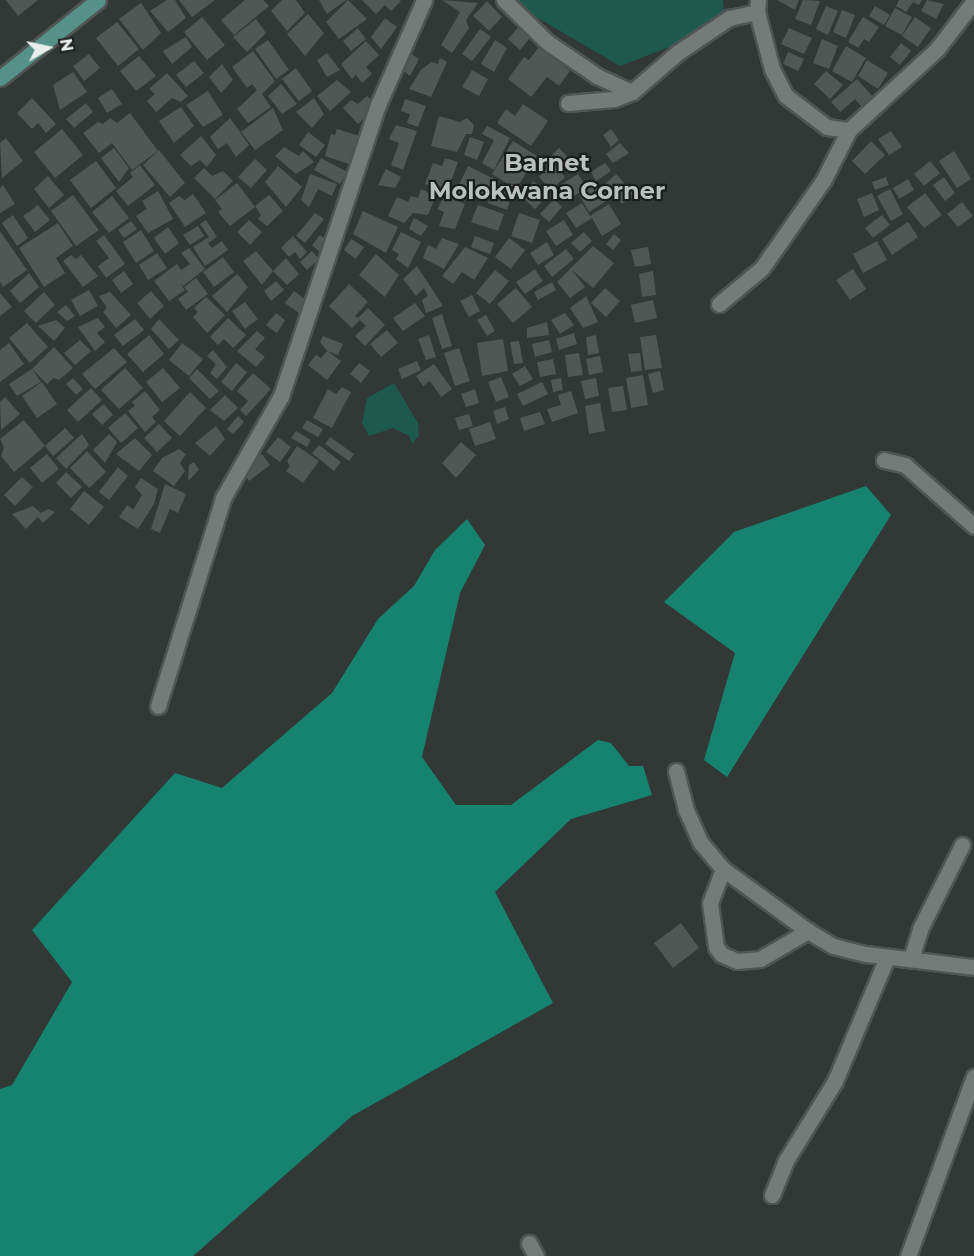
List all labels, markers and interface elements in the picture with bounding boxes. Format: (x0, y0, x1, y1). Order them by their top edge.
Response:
north arrow (18, 18, 78, 78)
text: N (56, 37, 77, 53)
district label: Barnet Molokwana Corner (429, 149, 665, 205)

